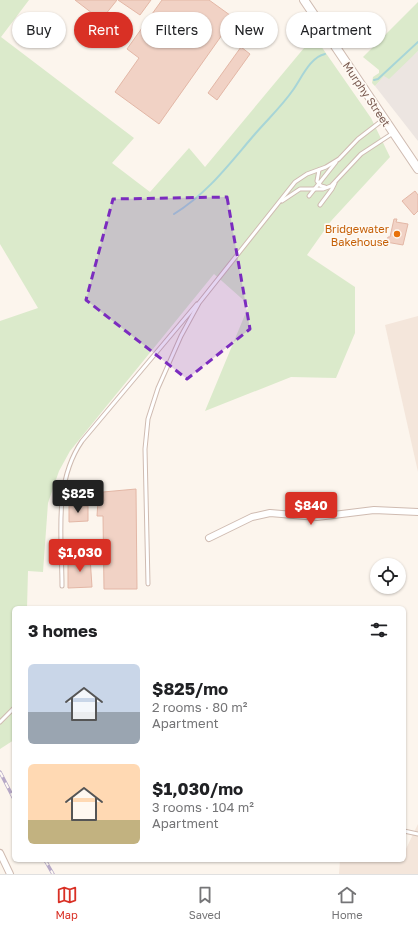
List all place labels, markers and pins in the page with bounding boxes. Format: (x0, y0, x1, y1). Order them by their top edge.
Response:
place label: Bridgewater Bakehouse (325, 222, 390, 248)
marker: Bridgewater Bakehouse (392, 229, 402, 239)
pin: $825 (54, 480, 102, 514)
pin: $840 (287, 492, 335, 526)
pin: $1,030 (47, 539, 113, 573)

